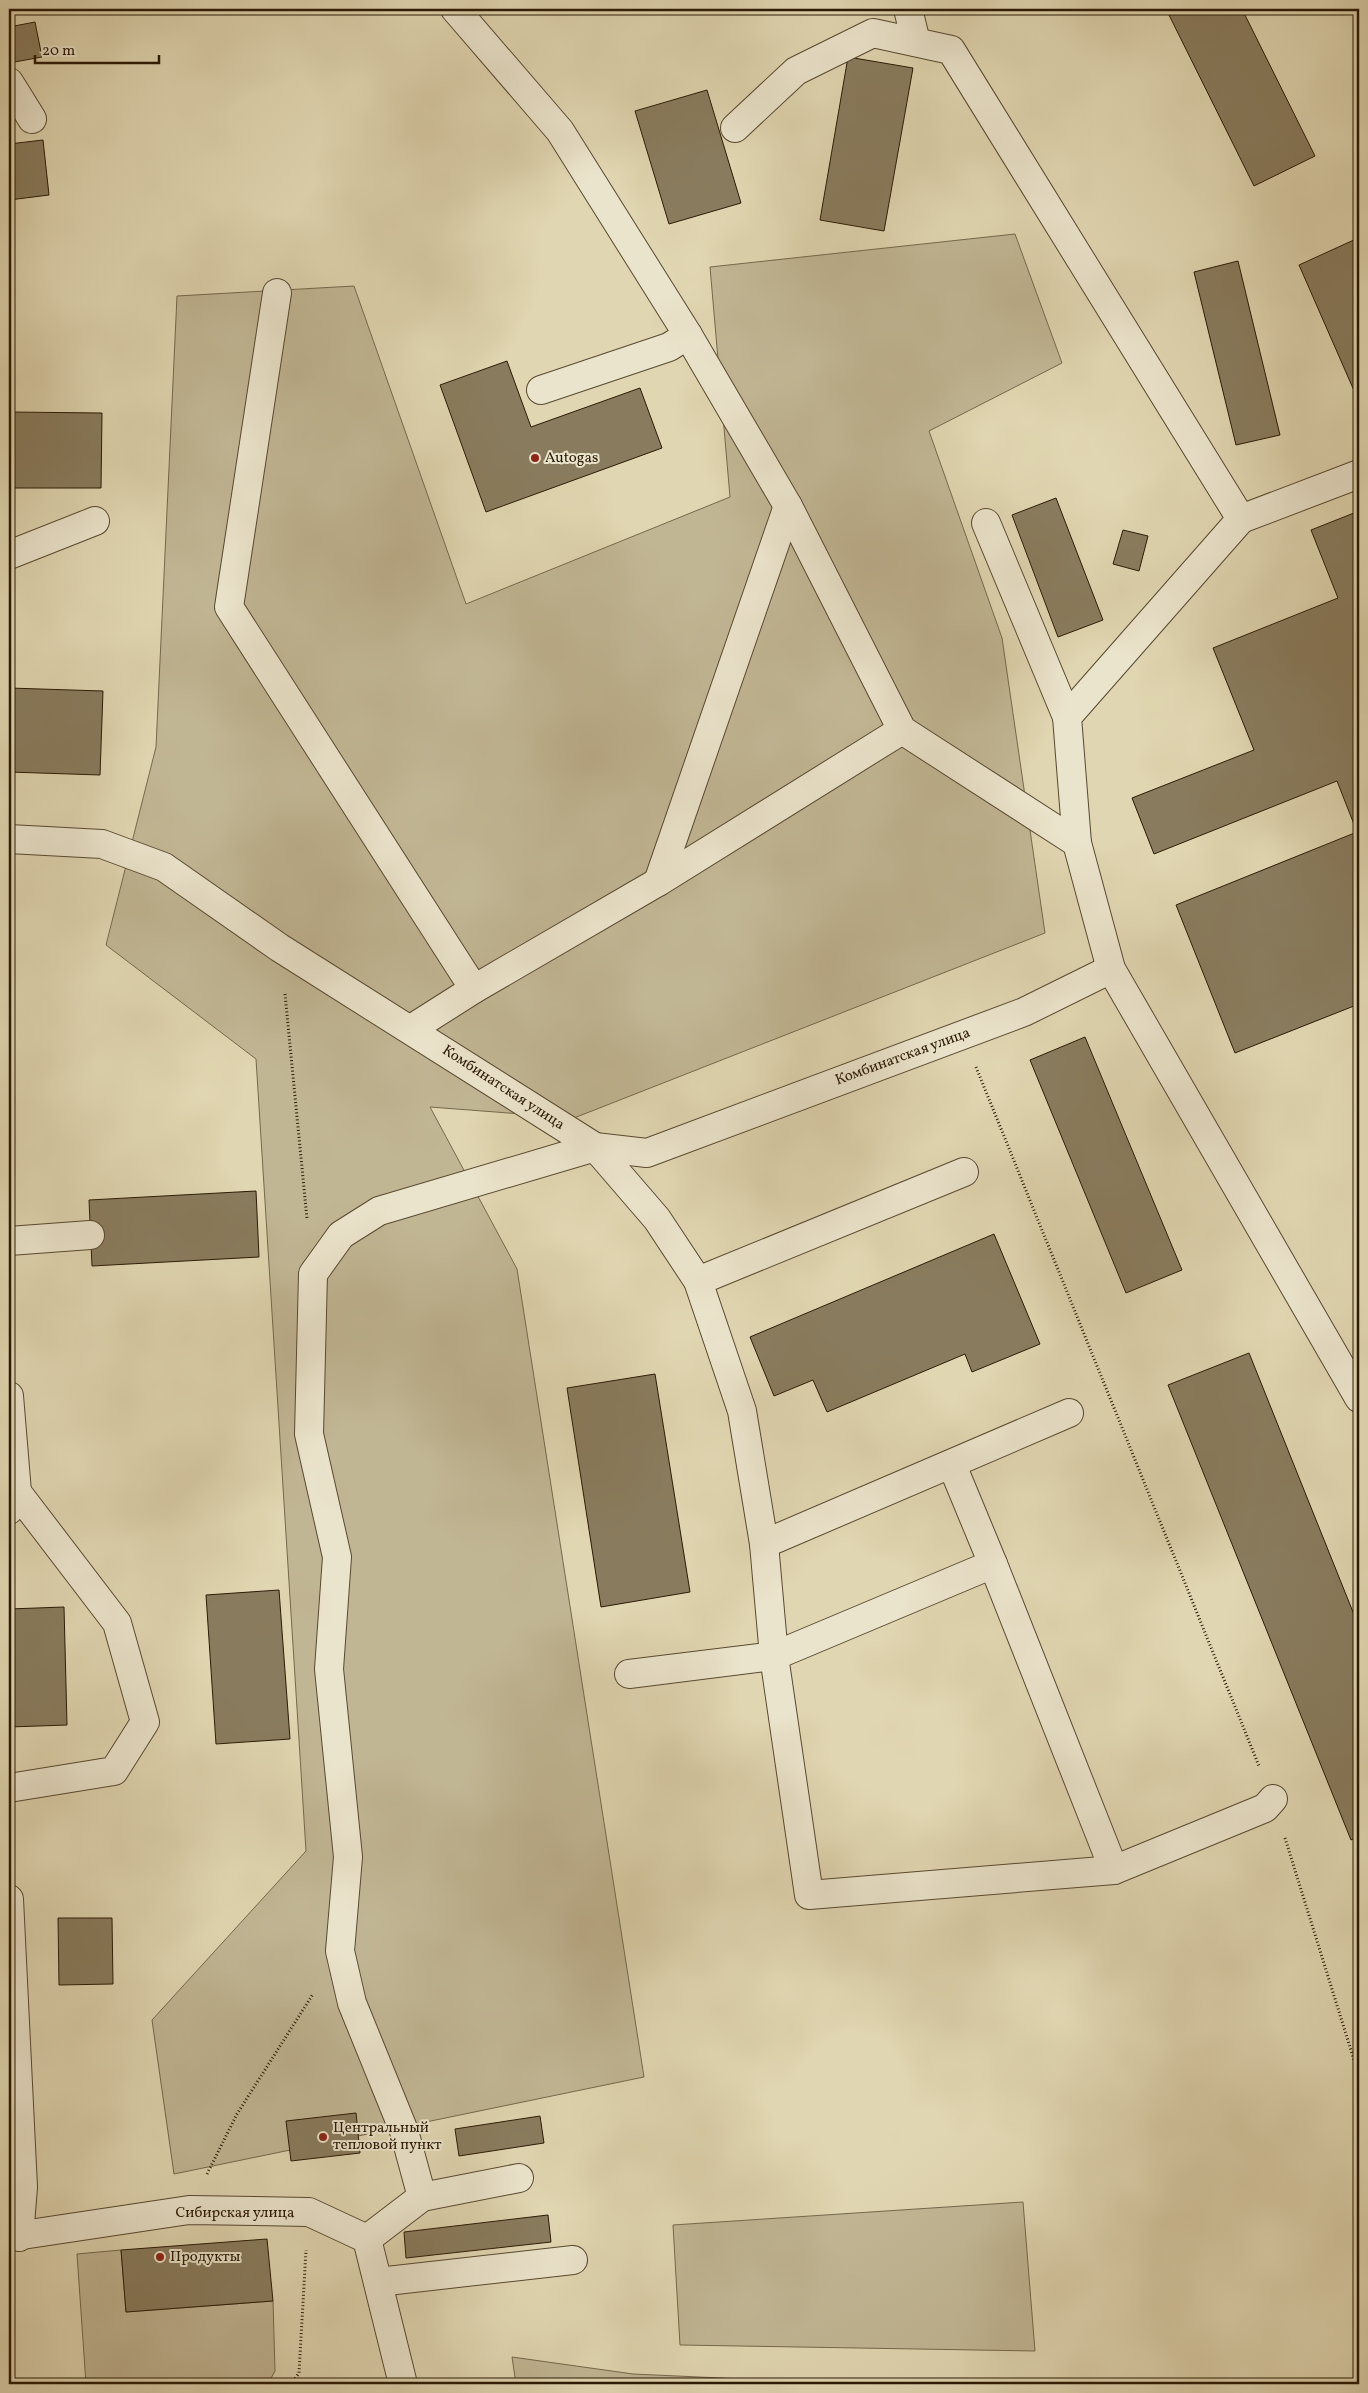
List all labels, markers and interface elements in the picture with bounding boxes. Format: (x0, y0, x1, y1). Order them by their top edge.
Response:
scale bar (35, 32, 159, 64)
text: 20 m (42, 41, 75, 62)
place label: Autogas (545, 448, 598, 469)
marker: Autogas (529, 452, 541, 464)
street label: Комбинатская улица (832, 1023, 974, 1091)
street label: Комбинатская улица (438, 1040, 568, 1136)
place label: Центральный тепловой пункт (333, 2118, 442, 2156)
marker: Центральный тепловой пункт (317, 2131, 329, 2143)
street label: Сибирская улица (176, 2203, 294, 2224)
place label: Продукты (170, 2247, 241, 2268)
marker: Продукты (154, 2251, 166, 2263)

